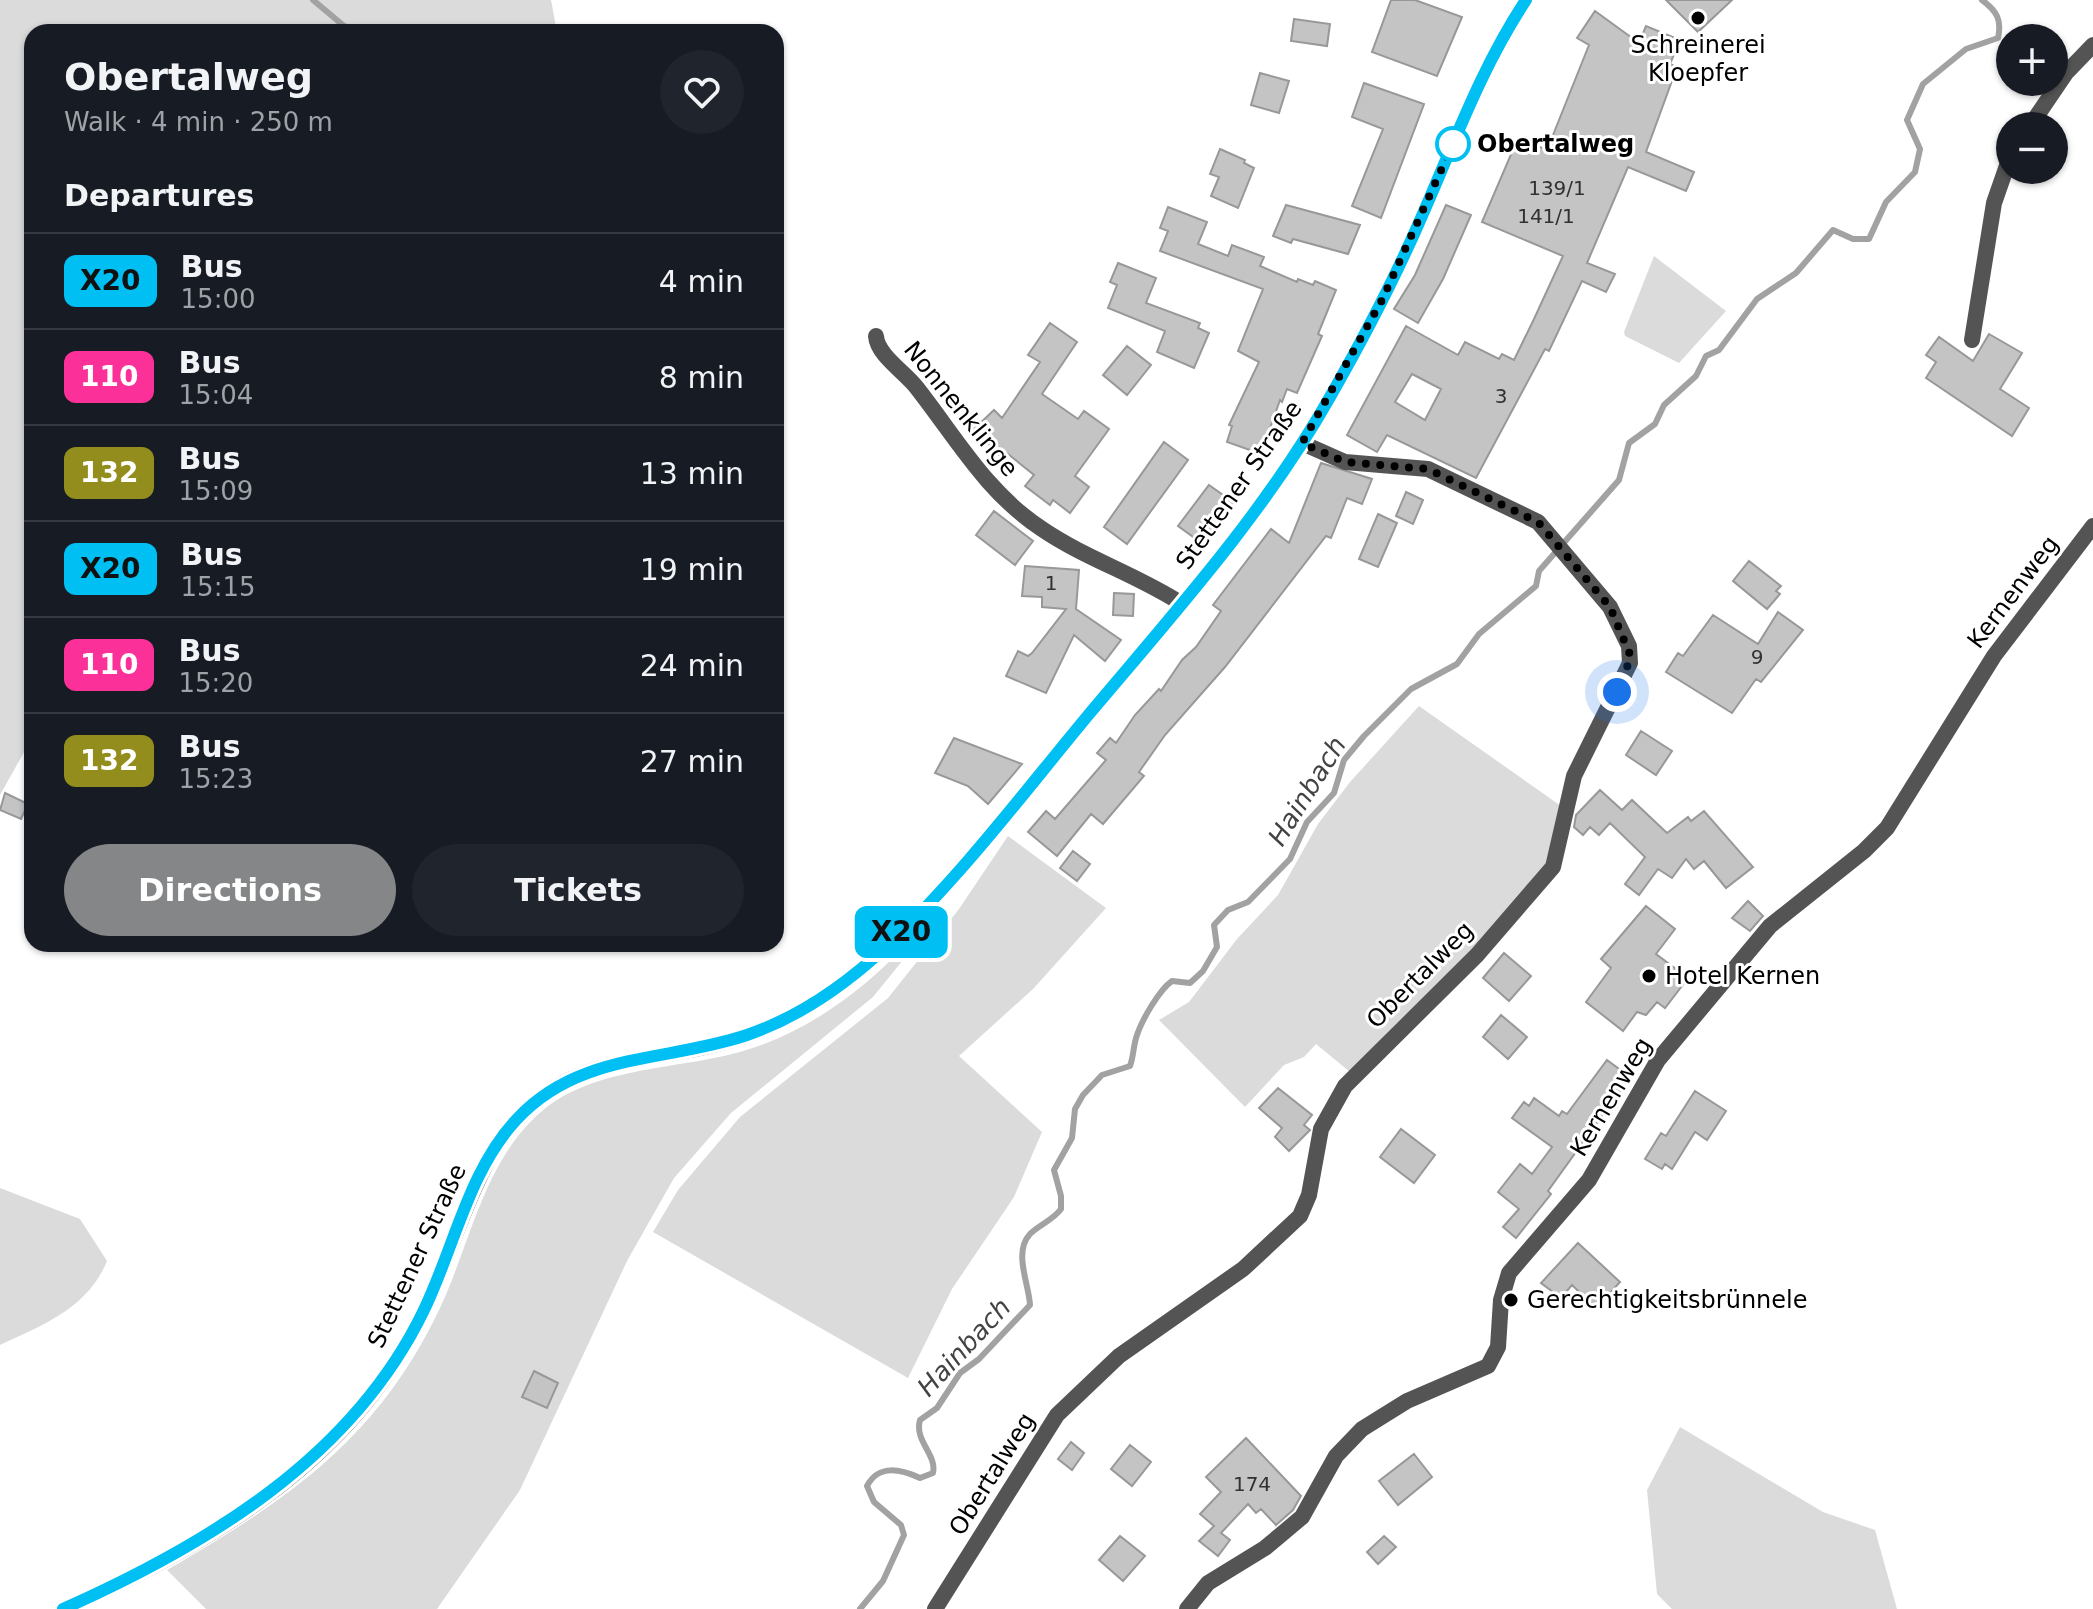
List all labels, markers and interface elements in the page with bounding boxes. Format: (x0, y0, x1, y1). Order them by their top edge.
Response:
marker: Schreinerei Kloepfer (1689, 9, 1707, 27)
map controls (1996, 24, 2068, 184)
button: + (1996, 24, 2068, 96)
place label: Schreinerei Kloepfer (1630, 31, 1766, 87)
button: heart (660, 50, 744, 134)
text: Obertalweg (64, 55, 313, 99)
text: Walk · 4 min · 250 m (64, 107, 333, 137)
button: − (1996, 112, 2068, 184)
marker: Obertalweg (1436, 127, 1470, 161)
place label: Obertalweg (1477, 130, 1634, 158)
house number: 139/1 (1528, 176, 1586, 200)
text: Departures (64, 178, 254, 213)
house number: 141/1 (1517, 204, 1575, 228)
text: Bus (181, 249, 243, 284)
text: X20 (80, 264, 141, 297)
text: 4 min (659, 264, 744, 299)
text: 15:00 (181, 284, 256, 314)
street label: Nonnenklinge (898, 336, 1024, 482)
text: Bus (178, 345, 241, 380)
text: 110 (80, 360, 138, 393)
text: 8 min (659, 360, 744, 395)
text: 15:04 (178, 380, 253, 410)
house number: 3 (1495, 384, 1507, 408)
street label: Stettener Straße (1170, 395, 1308, 575)
text: Bus (178, 441, 241, 476)
text: 132 (80, 456, 138, 489)
text: 13 min (640, 456, 744, 491)
text: 15:09 (178, 476, 253, 506)
street label: Kernenweg (1962, 530, 2064, 654)
text: Bus (181, 537, 243, 572)
text: X20 (80, 552, 141, 585)
text: 19 min (640, 552, 744, 587)
house number: 1 (1045, 571, 1057, 595)
text: 15:15 (181, 572, 256, 602)
text: Bus (178, 633, 241, 668)
house number: 9 (1751, 645, 1763, 669)
text: 110 (80, 648, 138, 681)
text: 24 min (640, 648, 744, 683)
text: 15:20 (178, 668, 253, 698)
your location (1597, 672, 1637, 712)
text: Bus (178, 729, 241, 764)
water label: Hainbach (1262, 731, 1352, 851)
text: 132 (80, 744, 138, 777)
text: 27 min (640, 744, 744, 779)
text: 15:23 (178, 764, 253, 794)
button: Directions (64, 844, 396, 936)
button: Tickets (412, 844, 744, 936)
line badge: X20 (855, 906, 947, 958)
text: X20 (871, 915, 931, 948)
street label: Obertalweg (1361, 916, 1479, 1034)
place label: Hotel Kernen (1665, 962, 1820, 990)
marker: Hotel Kernen (1640, 967, 1658, 985)
street label: Kernenweg (1565, 1033, 1657, 1161)
street label: Stettener Straße (362, 1160, 472, 1352)
place label: Gerechtigkeitsbrünnele (1527, 1286, 1808, 1314)
marker: Gerechtigkeitsbrünnele (1502, 1291, 1520, 1309)
water label: Hainbach (911, 1292, 1017, 1402)
street label: Obertalweg (943, 1408, 1041, 1540)
house number: 174 (1233, 1472, 1271, 1496)

